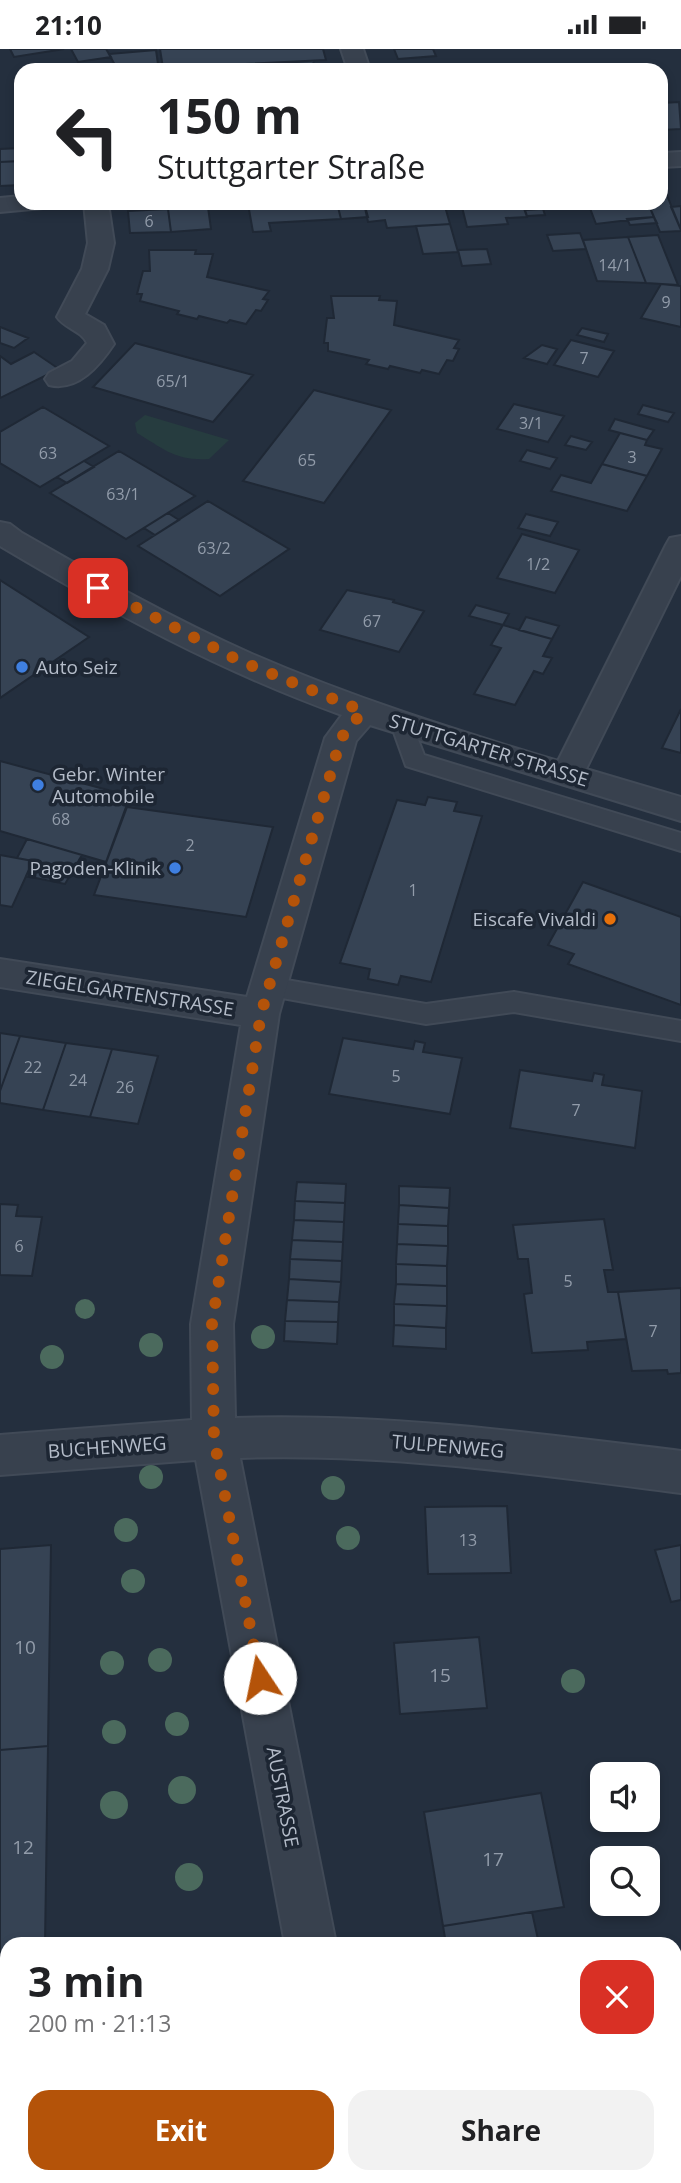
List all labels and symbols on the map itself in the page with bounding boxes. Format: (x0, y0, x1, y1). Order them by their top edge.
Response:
house number: 6 (144, 210, 154, 232)
house number: 14/1 (598, 254, 632, 276)
house number: 9 (661, 291, 671, 313)
house number: 7 (579, 347, 589, 369)
house number: 65/1 (156, 370, 190, 392)
house number: 3/1 (519, 412, 543, 434)
house number: 63 (39, 442, 57, 464)
house number: 3 (627, 446, 637, 468)
house number: 65 (298, 449, 316, 471)
house number: 63/1 (106, 483, 140, 505)
house number: 63/2 (197, 537, 231, 559)
house number: 1/2 (526, 553, 550, 575)
pin (68, 558, 128, 618)
house number: 67 (363, 610, 381, 632)
place label: Auto Seiz (36, 654, 118, 680)
marker: Auto Seiz (14, 659, 30, 675)
street label: STUTTGARTER STRASSE (386, 707, 592, 793)
place label: Gebr. Winter Automobile (52, 761, 165, 809)
marker: Gebr. Winter Automobile (30, 777, 46, 793)
house number: 68 (52, 808, 70, 830)
house number: 2 (185, 834, 195, 856)
place label: Pagoden-Klinik (30, 855, 161, 881)
marker: Pagoden-Klinik (167, 860, 183, 876)
house number: 1 (408, 879, 418, 901)
place label: Eiscafe Vivaldi (473, 906, 596, 932)
marker: Eiscafe Vivaldi (602, 911, 618, 927)
street label: ZIEGELGARTENSTRASSE (24, 964, 236, 1022)
house number: 22 (24, 1056, 42, 1078)
house number: 5 (391, 1065, 401, 1087)
house number: 24 (69, 1069, 87, 1091)
house number: 26 (116, 1076, 134, 1098)
house number: 7 (571, 1099, 581, 1121)
house number: 6 (14, 1235, 24, 1257)
house number: 5 (563, 1270, 573, 1292)
house number: 7 (648, 1320, 658, 1342)
street label: TULPENWEG (391, 1428, 505, 1464)
street label: BUCHENWEG (47, 1430, 167, 1464)
house number: 13 (459, 1529, 477, 1551)
house number: 10 (14, 1634, 36, 1660)
position arrow (223, 1641, 297, 1715)
house number: 15 (429, 1662, 451, 1688)
street label: AUSTRASSE (261, 1745, 305, 1849)
house number: 12 (12, 1834, 34, 1860)
house number: 17 (482, 1846, 504, 1872)

